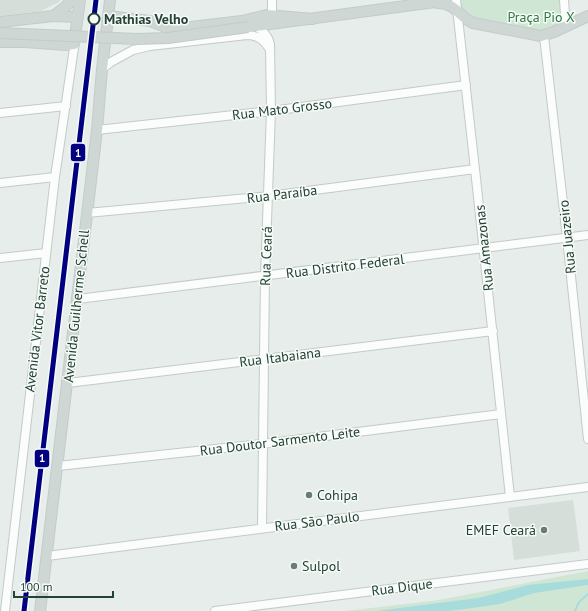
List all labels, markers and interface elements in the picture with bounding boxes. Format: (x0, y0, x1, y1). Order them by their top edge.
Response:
park label: Praça Pio X (507, 8, 575, 26)
place label: Mathias Velho (104, 10, 189, 28)
marker: Mathias Velho (87, 12, 101, 26)
street label: Rua Mato Grosso (231, 94, 333, 124)
line badge: 1 (70, 143, 86, 162)
text: 1 (75, 146, 81, 160)
street label: Rua Paraíba (246, 181, 318, 207)
street label: Rua Juazeiro (554, 199, 580, 275)
street label: Rua Amazonas (471, 204, 497, 292)
street label: Rua Ceará (256, 226, 276, 286)
street label: Avenida Guilherme Schell (59, 229, 93, 383)
street label: Rua Distrito Federal (285, 250, 405, 282)
street label: Avenida Vitor Barreto (20, 265, 54, 393)
street label: Rua Itabaiana (238, 343, 322, 371)
street label: Rua Doutor Sarmento Leite (199, 422, 361, 460)
line badge: 1 (34, 449, 50, 468)
text: 1 (39, 451, 45, 465)
place label: Cohipa (317, 486, 358, 504)
marker: Cohipa (304, 490, 314, 500)
street label: Rua São Paulo (273, 507, 361, 535)
place label: EMEF Ceará (466, 521, 536, 539)
marker: EMEF Ceará (539, 525, 549, 535)
place label: Sulpol (302, 557, 340, 575)
marker: Sulpol (289, 561, 299, 571)
scale bar (14, 573, 113, 599)
street label: Rua Dique (370, 574, 434, 600)
text: 100 m (20, 579, 53, 594)

